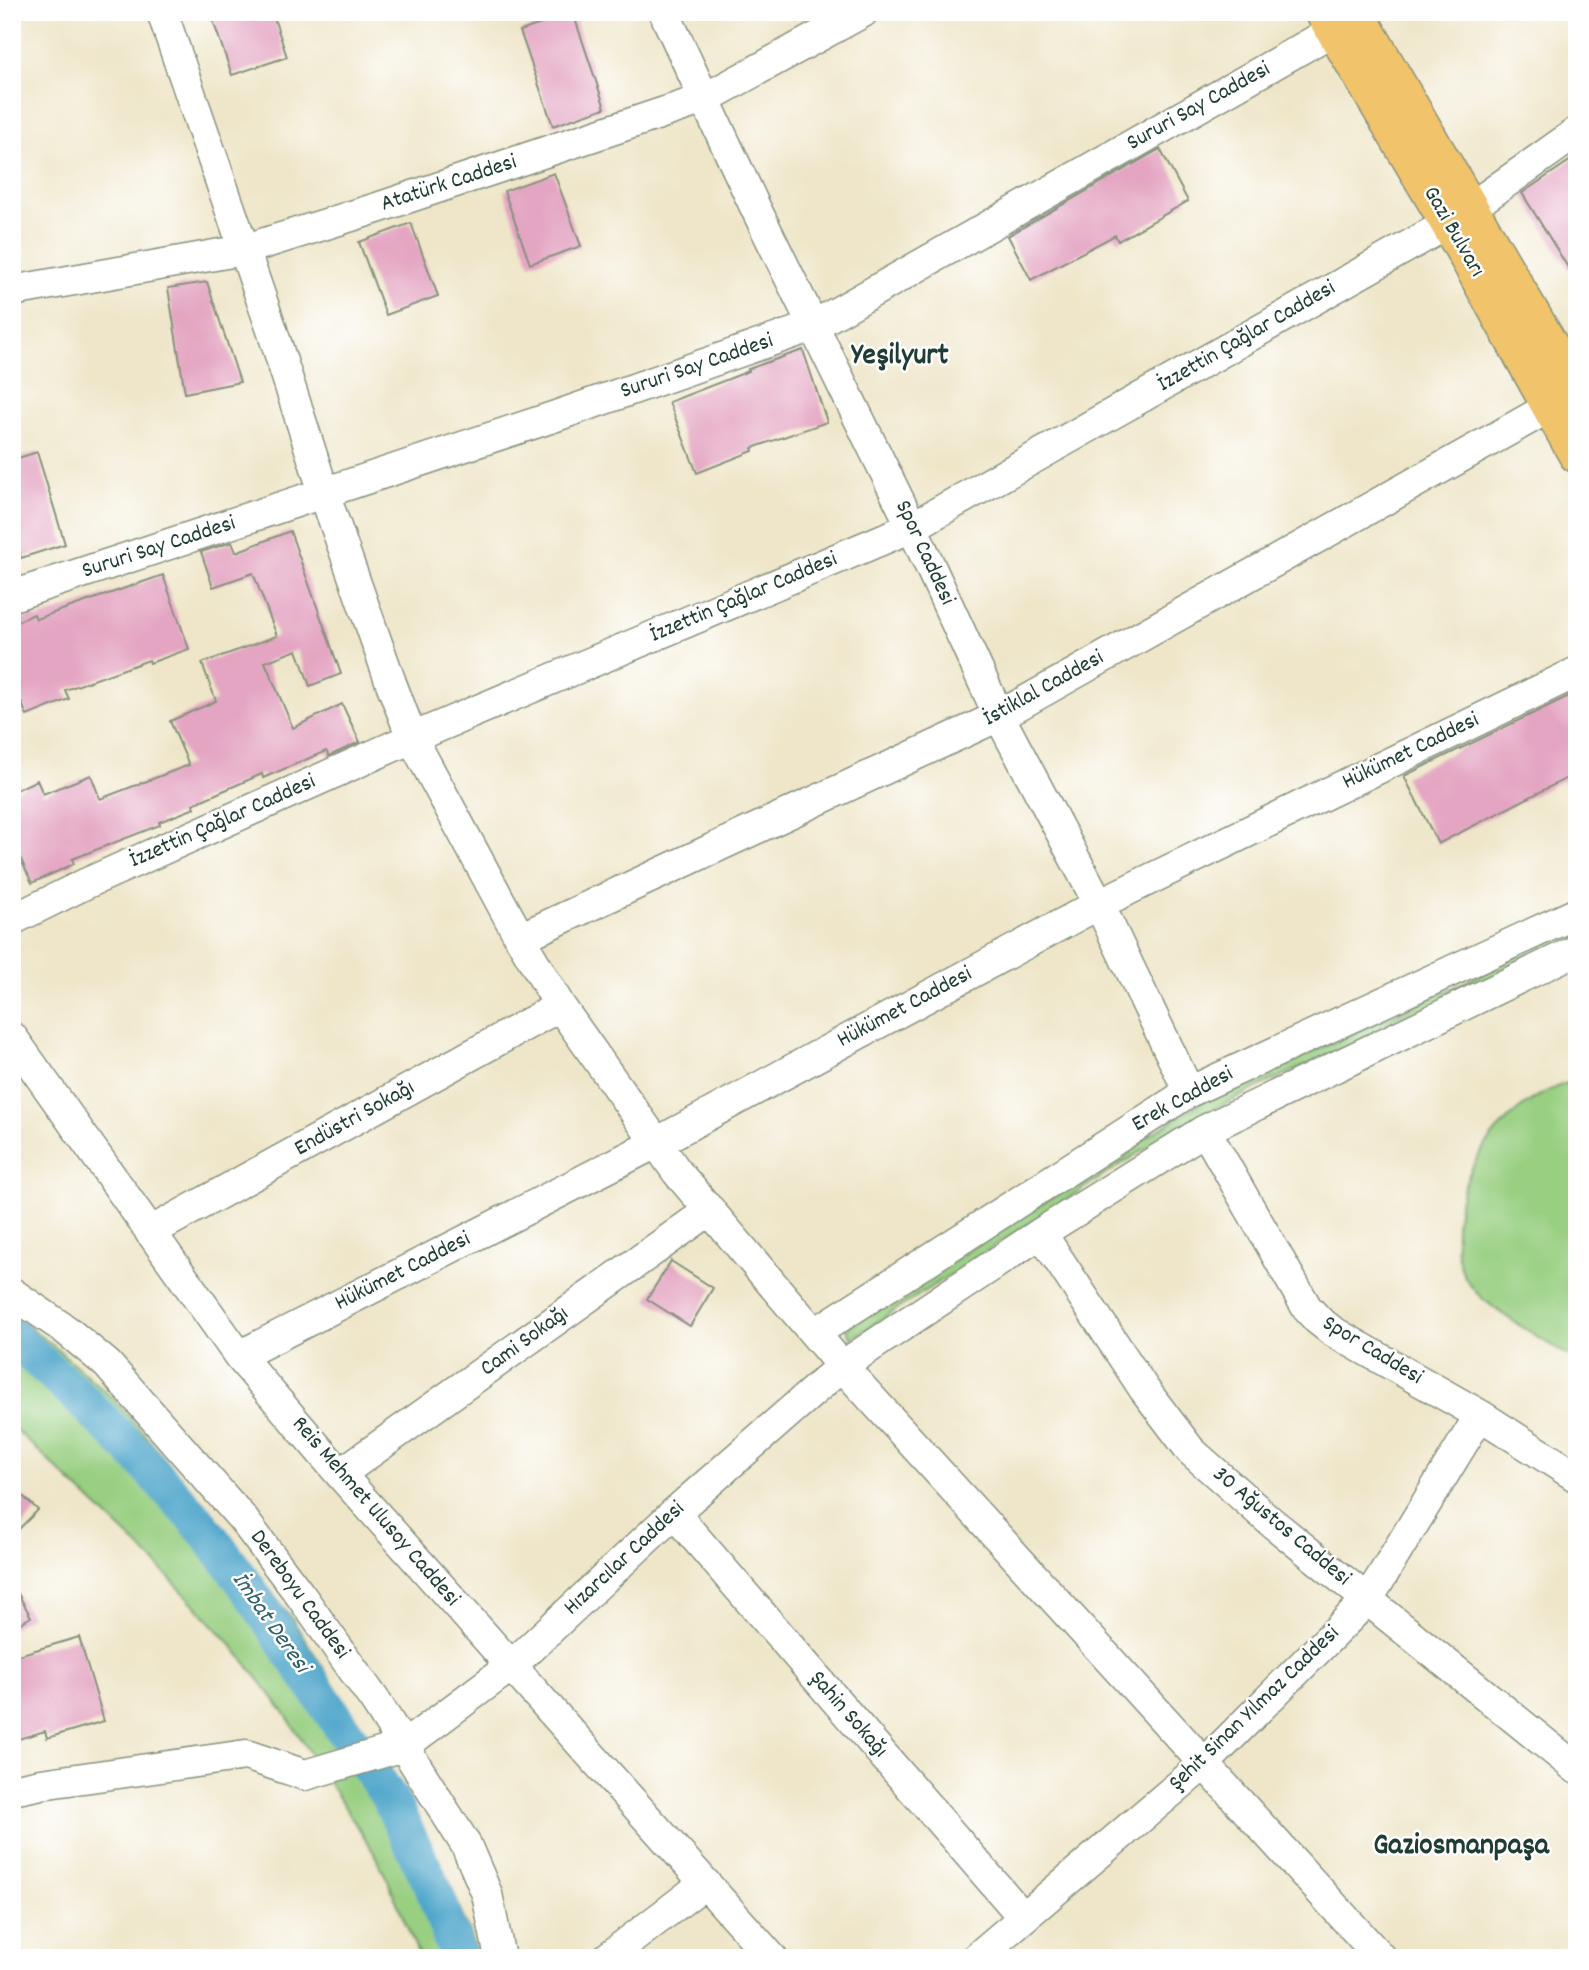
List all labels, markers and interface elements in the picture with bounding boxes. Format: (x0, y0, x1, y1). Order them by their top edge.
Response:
street label: Sururi Say Caddesi (1121, 54, 1277, 160)
street label: Atatürk Caddesi (377, 146, 521, 222)
street label: Gazi Bulvarı (1414, 180, 1492, 284)
street label: İzzettin Çağlar Caddesi (1152, 273, 1342, 401)
street label: Sururi Say Caddesi (616, 325, 778, 409)
district label: Yeşilyurt (850, 336, 949, 379)
street label: Spor Caddesi (885, 495, 963, 611)
street label: Sururi Say Caddesi (78, 508, 240, 588)
street label: İzzettin Çağlar Caddesi (645, 544, 843, 652)
street label: İstiklal Caddesi (978, 642, 1110, 736)
street label: Hükümet Caddesi (1337, 705, 1485, 799)
street label: İzzettin Çağlar Caddesi (125, 766, 321, 878)
street label: Hükümet Caddesi (832, 959, 978, 1057)
street label: Erek Caddesi (1126, 1059, 1240, 1141)
street label: Endüstri Sokağı (289, 1072, 421, 1166)
street label: Hükümet Caddesi (329, 1224, 477, 1320)
street label: Cami Sokağı (474, 1299, 576, 1385)
street label: Spor Caddesi (1315, 1308, 1429, 1394)
street label: Reis Mehmet Ulusoy Caddesi (283, 1409, 467, 1615)
street label: 30 Ağustos Caddesi (1205, 1459, 1357, 1595)
street label: Hızarcılar Caddesi (557, 1494, 693, 1624)
street label: Dereboyu Caddesi (241, 1523, 357, 1667)
water label: İmbat Deresi (223, 1566, 319, 1683)
street label: Şehit Sinan Yılmaz Caddesi (1162, 1619, 1348, 1799)
street label: Şahin Sokağı (801, 1664, 895, 1766)
district label: Gaziosmanpaşa (1373, 1826, 1550, 1869)

